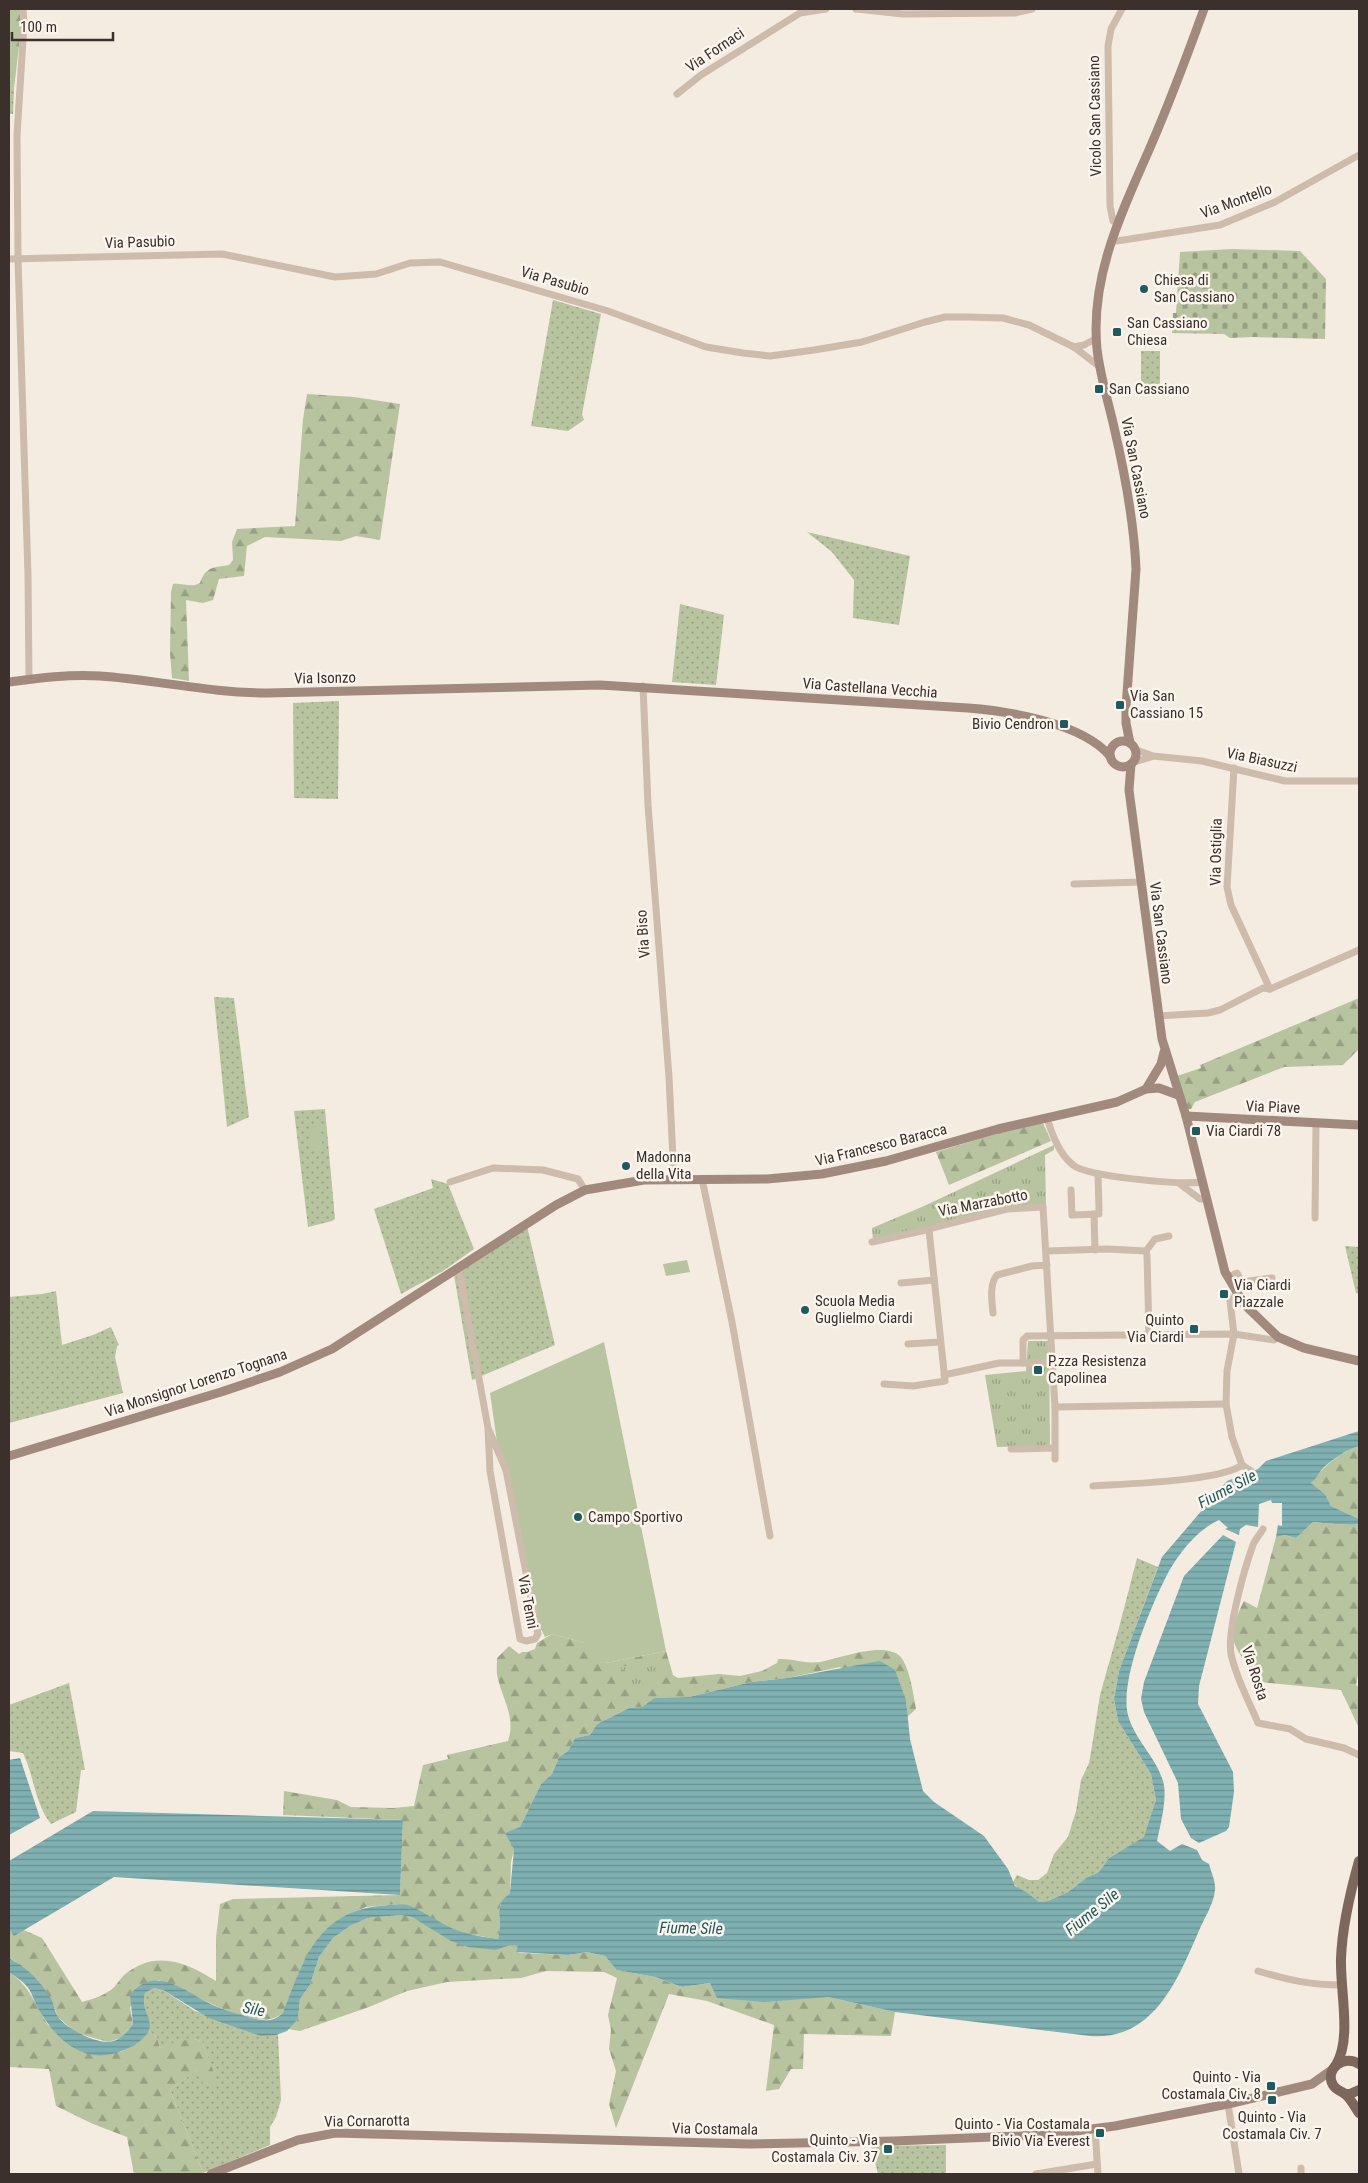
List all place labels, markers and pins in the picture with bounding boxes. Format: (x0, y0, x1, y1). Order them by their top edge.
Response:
place label: Chiesa di San Cassiano (1154, 271, 1234, 306)
marker: Chiesa di San Cassiano (1138, 283, 1150, 295)
place label: San Cassiano Chiesa (1127, 314, 1207, 349)
marker: San Cassiano Chiesa (1111, 326, 1123, 338)
place label: San Cassiano (1109, 380, 1189, 398)
marker: San Cassiano (1093, 383, 1105, 395)
place label: Via San Cassiano 15 (1130, 687, 1203, 722)
marker: Via San Cassiano 15 (1114, 699, 1126, 711)
place label: Bivio Cendron (972, 715, 1054, 733)
marker: Bivio Cendron (1058, 718, 1070, 730)
place label: Via Ciardi 78 (1206, 1122, 1281, 1140)
marker: Via Ciardi 78 (1190, 1125, 1202, 1137)
place label: Madonna della Vita (636, 1148, 691, 1183)
marker: Madonna della Vita (620, 1160, 632, 1172)
place label: Via Ciardi Piazzale (1234, 1276, 1291, 1311)
marker: Via Ciardi Piazzale (1218, 1288, 1230, 1300)
place label: Scuola Media Guglielmo Ciardi (815, 1292, 913, 1327)
marker: Scuola Media Guglielmo Ciardi (799, 1304, 811, 1316)
place label: Quinto Via Ciardi (1127, 1311, 1184, 1346)
marker: Quinto Via Ciardi (1188, 1323, 1200, 1335)
place label: P.zza Resistenza Capolinea (1048, 1352, 1146, 1387)
marker: P.zza Resistenza Capolinea (1032, 1364, 1044, 1376)
place label: Campo Sportivo (588, 1508, 683, 1526)
marker: Campo Sportivo (572, 1511, 584, 1523)
place label: Quinto - Via Costamala Civ. 8 (1162, 2068, 1261, 2103)
marker: Quinto - Via Costamala Civ. 8 (1265, 2080, 1277, 2092)
marker: Quinto - Via Costamala Civ. 7 (1266, 2094, 1278, 2106)
place label: Quinto - Via Costamala Civ. 7 (1222, 2108, 1322, 2143)
place label: Quinto - Via Costamala Bivio Via Everest (955, 2115, 1090, 2150)
marker: Quinto - Via Costamala Bivio Via Everest (1094, 2127, 1106, 2139)
place label: Quinto - Via Costamala Civ. 37 (771, 2131, 878, 2166)
marker: Quinto - Via Costamala Civ. 37 (882, 2143, 894, 2155)

